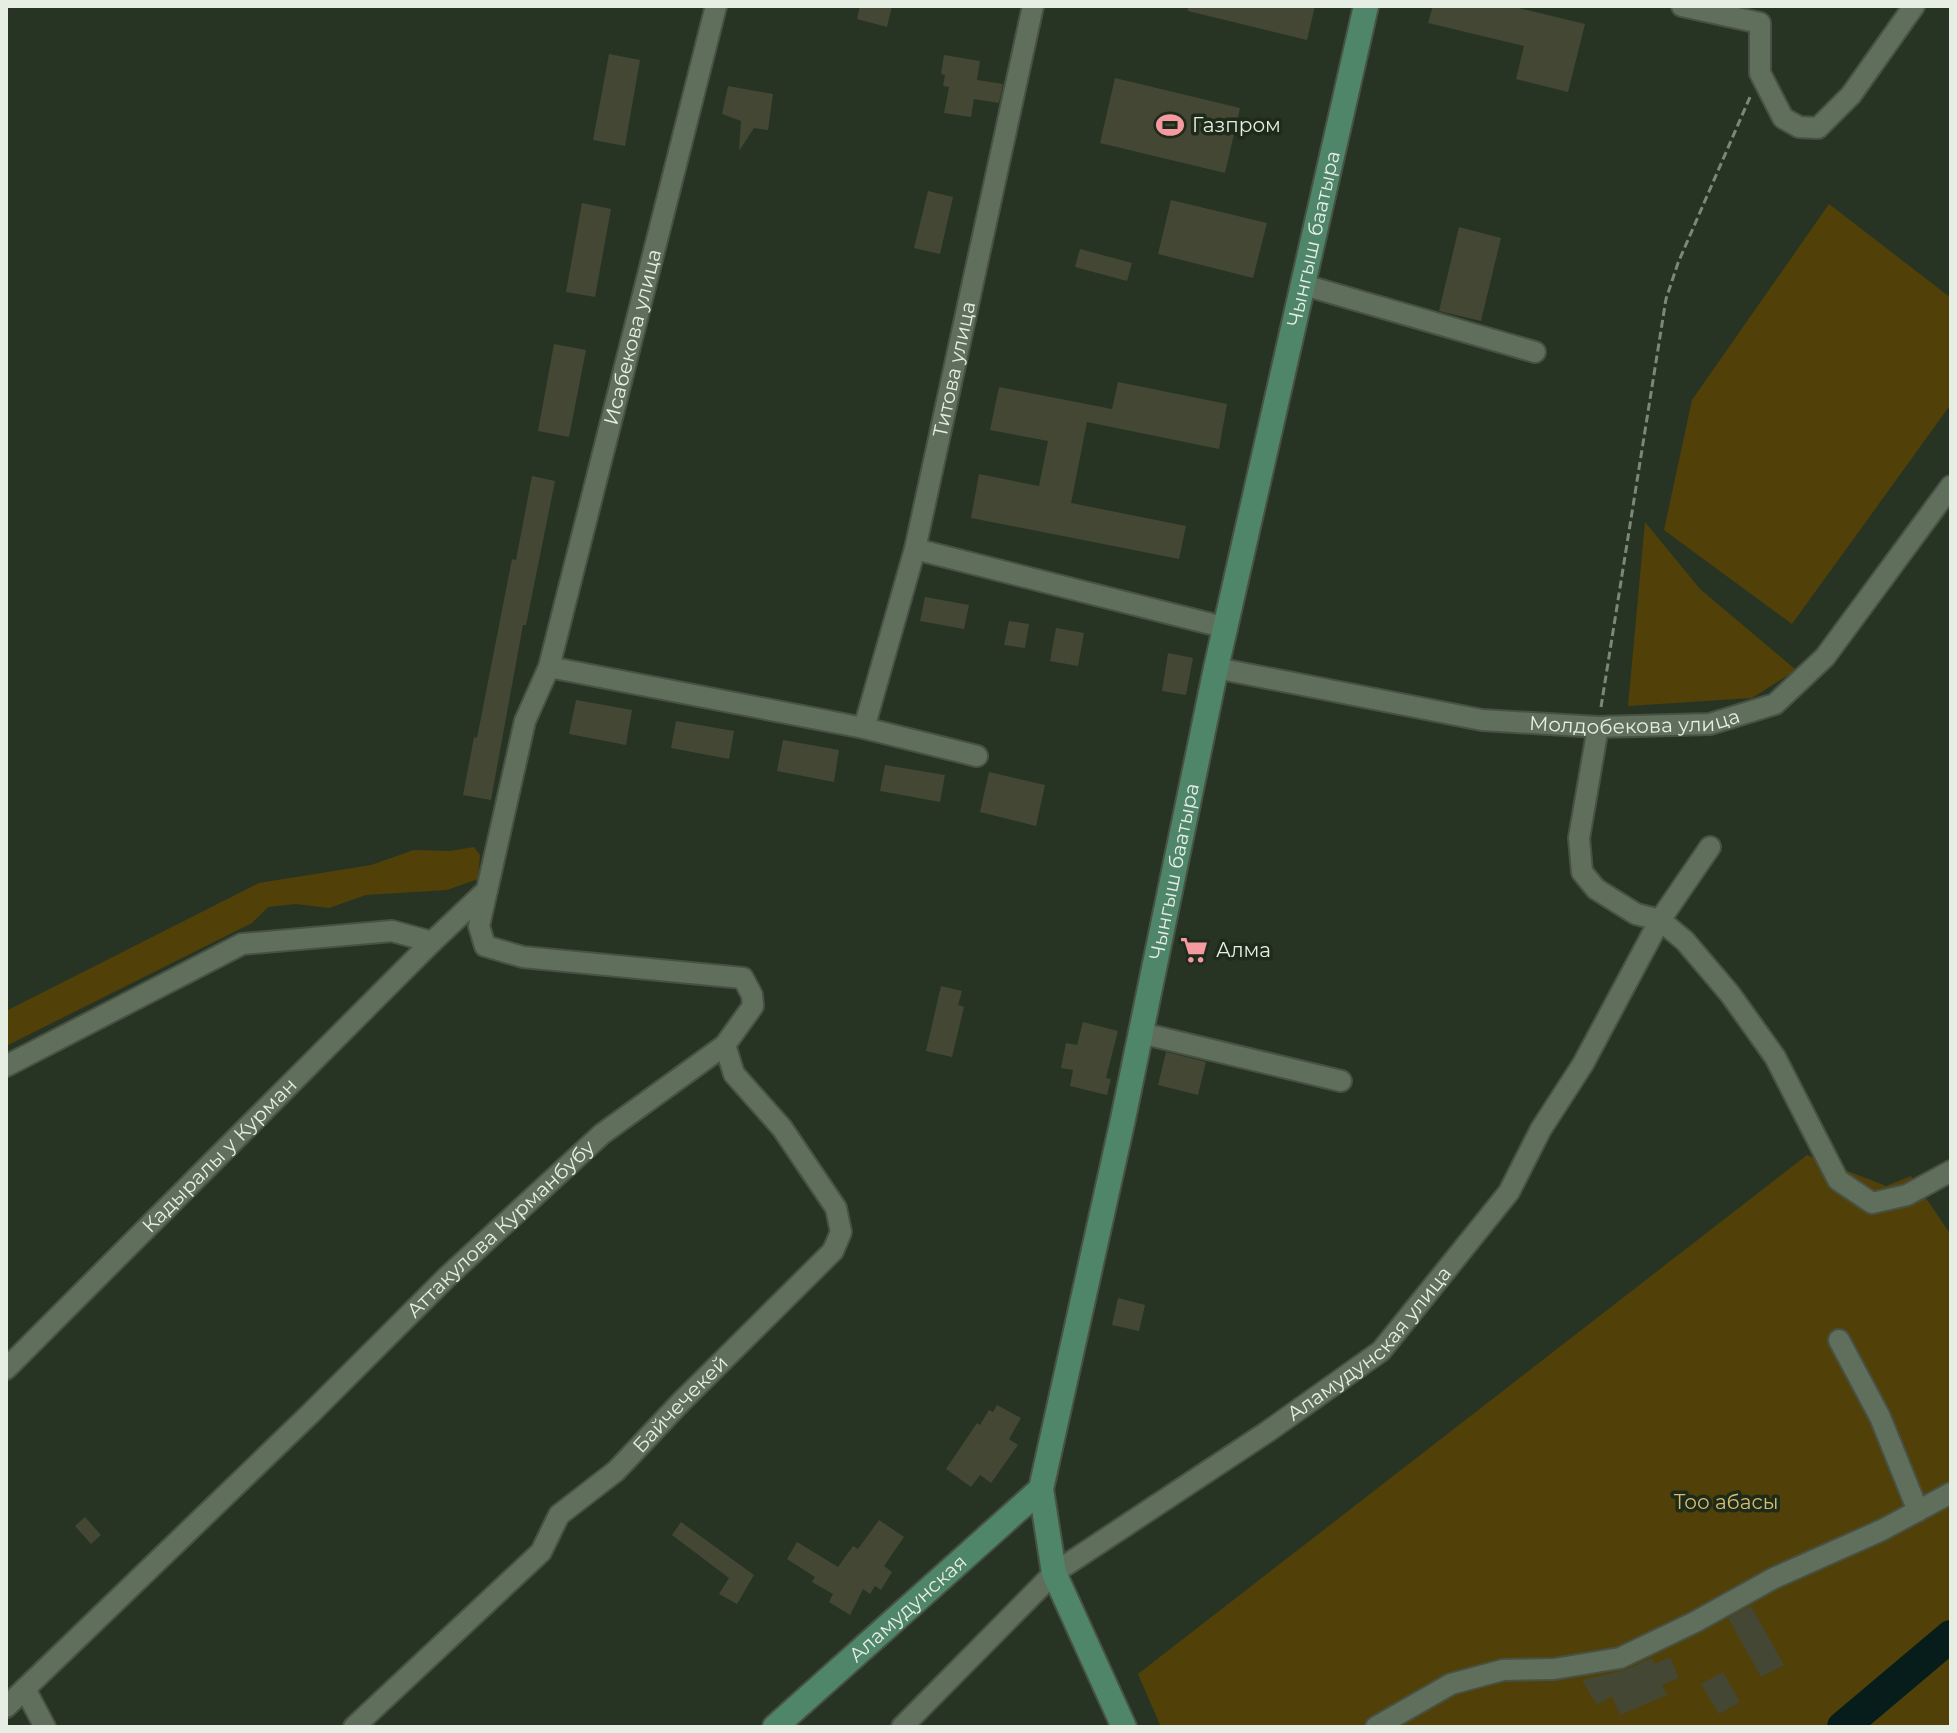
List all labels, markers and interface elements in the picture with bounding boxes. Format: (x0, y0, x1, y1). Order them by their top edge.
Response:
sports icon: Газпром (1155, 110, 1185, 140)
place label: Газпром (1192, 113, 1281, 137)
street label: Чынгыш баатыра (1282, 148, 1345, 329)
street label: Исабекова улица (599, 247, 666, 428)
street label: Титова улица (928, 299, 980, 440)
street label: Молдобекова улица (1528, 704, 1743, 739)
street label: Чынгыш баатыра (1144, 781, 1204, 962)
supermarket icon: Алма (1179, 935, 1209, 965)
place label: Алма (1216, 938, 1271, 962)
street label: Кадыралы у Курман (137, 1073, 302, 1238)
street label: Аттакулова Курманбубу (402, 1135, 599, 1322)
street label: Аламудунская улица (1282, 1262, 1456, 1426)
street label: Байчечекей (628, 1351, 733, 1458)
park label: Тоо абасы (1674, 1490, 1778, 1514)
street label: Аламудунская (844, 1549, 972, 1667)

